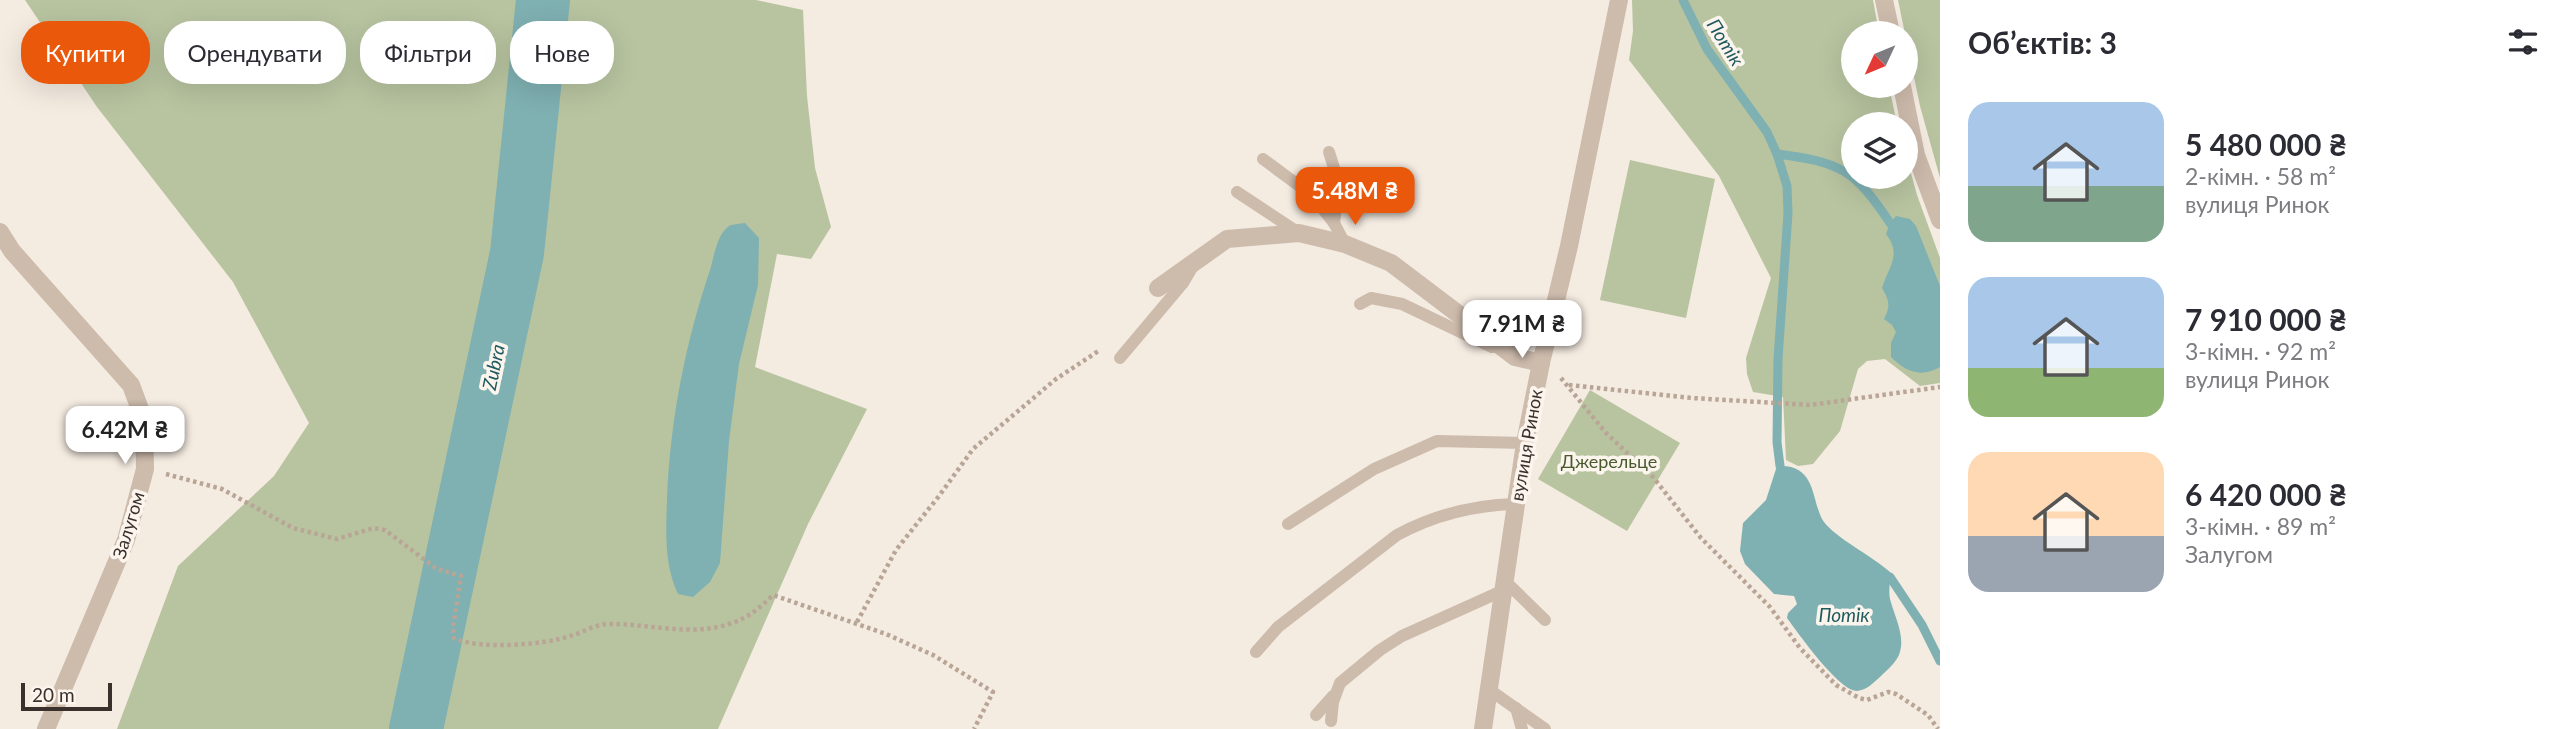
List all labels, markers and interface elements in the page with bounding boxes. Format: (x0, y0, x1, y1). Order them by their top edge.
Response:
water label: Потік (1703, 14, 1750, 70)
chip: Купити (21, 21, 150, 84)
chip: Орендувати (164, 21, 346, 84)
chip: Фільтри (360, 21, 496, 84)
chip: Нове (510, 21, 614, 84)
north arrow (1841, 21, 1918, 98)
map controls (1841, 21, 1918, 189)
icon: filters (2504, 23, 2542, 61)
text: Об’єктів: 3 (1968, 24, 2117, 60)
button: layers (1841, 112, 1918, 189)
text: 5 480 000 ₴ (2185, 126, 2347, 162)
icon: home (2024, 130, 2108, 214)
text: 2-кімн. · 58 m² (2185, 162, 2336, 190)
pin: 5.48M ₴ (1290, 168, 1420, 227)
text: 5.48M ₴ (1312, 176, 1398, 204)
text: вулиця Ринок (2185, 190, 2329, 218)
pin: 7.91M ₴ (1457, 300, 1587, 360)
text: 7 910 000 ₴ (2185, 301, 2347, 337)
icon: home (2024, 305, 2108, 389)
text: 7.91M ₴ (1479, 309, 1565, 337)
text: 3-кімн. · 92 m² (2185, 337, 2336, 365)
water label: Zubra (477, 342, 509, 393)
text: вулиця Ринок (2185, 365, 2329, 393)
street label: вулиця Ринок (1505, 387, 1547, 503)
pin: 6.42M ₴ (60, 406, 190, 466)
text: 6.42M ₴ (82, 415, 168, 443)
park label: Джерельце (1561, 450, 1657, 472)
text: 6 420 000 ₴ (2185, 476, 2347, 512)
icon: home (2024, 480, 2108, 564)
street label: Залугом (107, 489, 149, 561)
text: 3-кімн. · 89 m² (2185, 512, 2336, 540)
text: Залугом (2185, 540, 2273, 568)
water label: Потік (1818, 603, 1870, 626)
scale bar (21, 680, 112, 712)
text: 20 m (32, 683, 75, 706)

